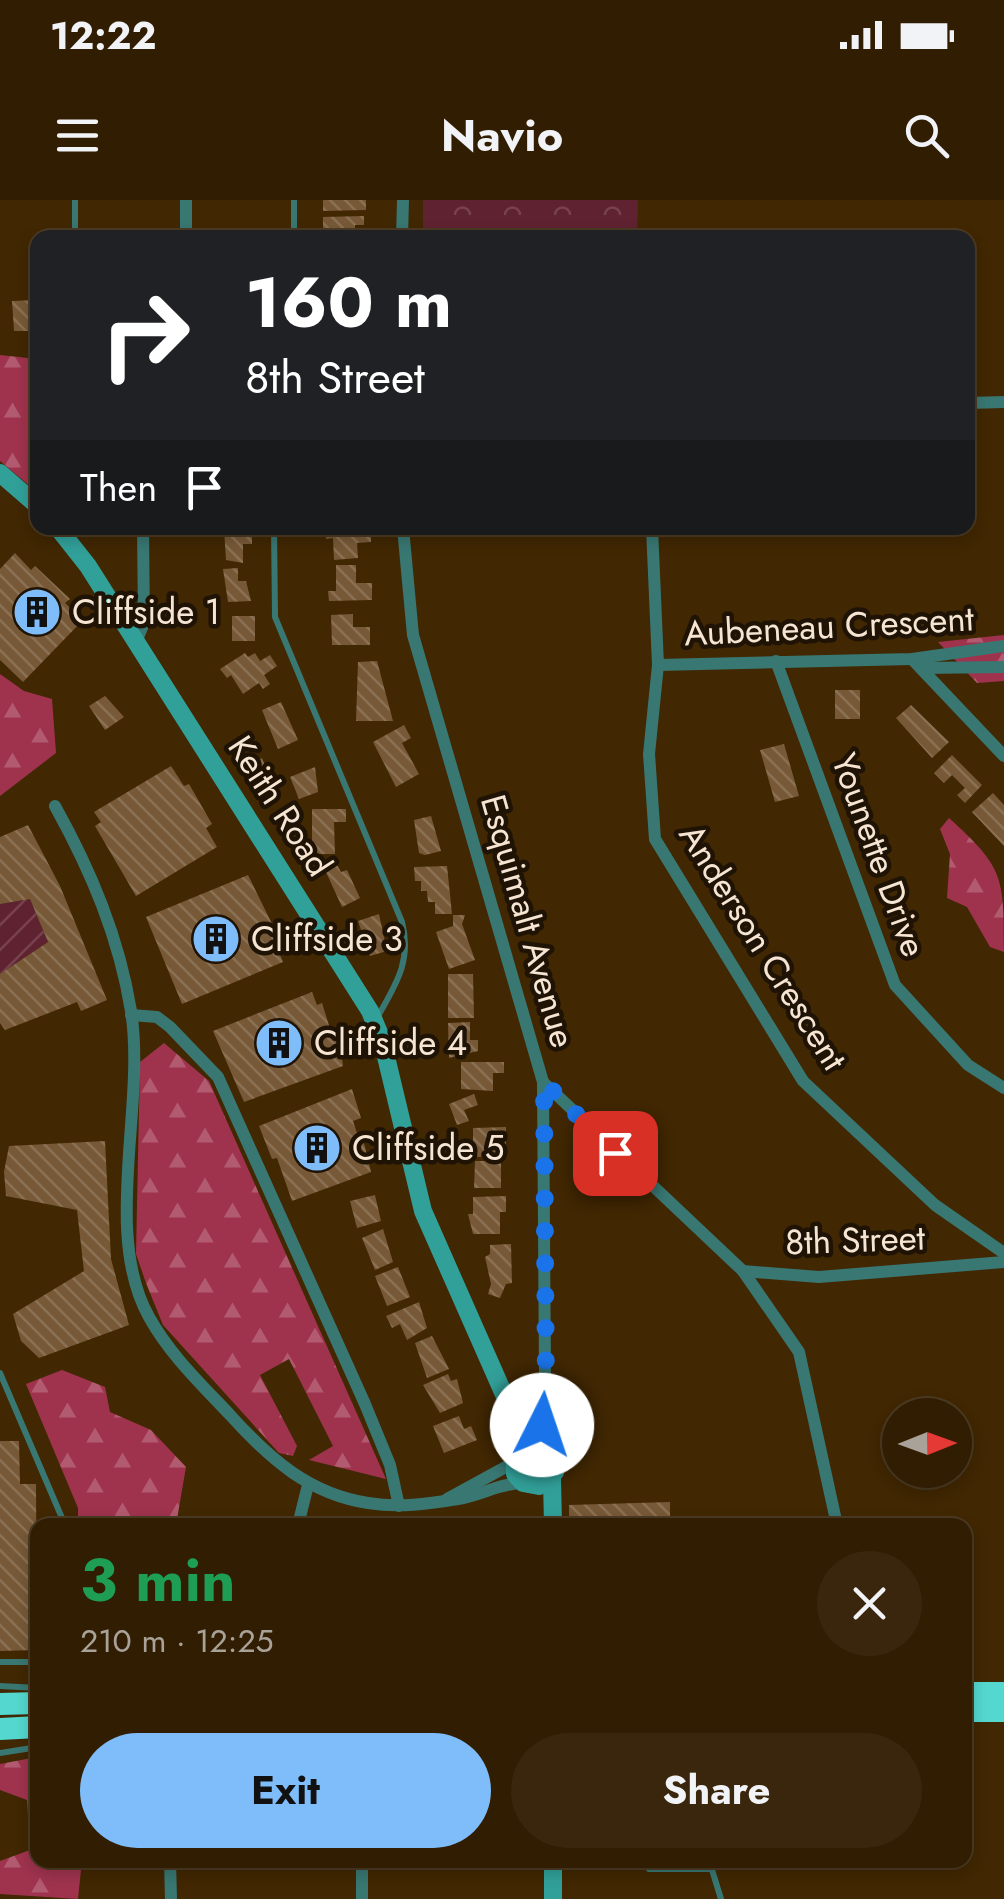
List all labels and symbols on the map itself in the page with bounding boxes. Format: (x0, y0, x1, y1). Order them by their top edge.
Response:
building icon: Cliffside 1 (11, 586, 63, 638)
place label: Cliffside 1 (72, 587, 221, 637)
street label: Aubeneau Crescent (683, 593, 976, 659)
street label: Keith Road (216, 726, 344, 886)
street label: Younette Drive (819, 746, 939, 964)
street label: Esquimalt Avenue (468, 789, 588, 1053)
street label: Anderson Crescent (667, 814, 859, 1081)
building icon: Cliffside 3 (190, 913, 242, 965)
place label: Cliffside 3 (251, 914, 403, 964)
building icon: Cliffside 4 (253, 1017, 305, 1069)
place label: Cliffside 4 (314, 1018, 467, 1068)
pin (573, 1111, 658, 1196)
building icon: Cliffside 5 (291, 1122, 343, 1174)
place label: Cliffside 5 (352, 1123, 505, 1173)
street label: 8th Street (784, 1213, 926, 1267)
position arrow (490, 1373, 594, 1477)
north arrow (882, 1398, 972, 1488)

